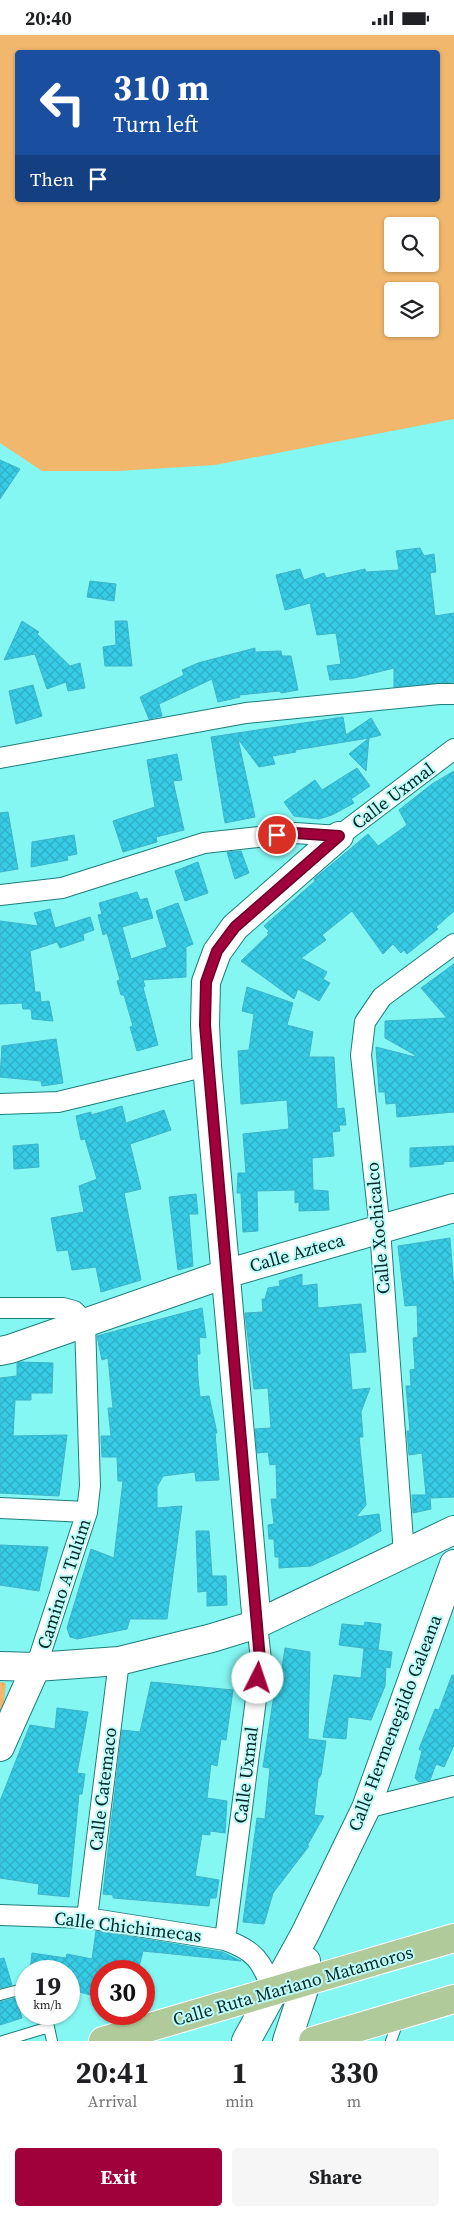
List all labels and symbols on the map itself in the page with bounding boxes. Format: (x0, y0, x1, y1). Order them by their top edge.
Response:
street label: Calle Uxmal (346, 756, 439, 835)
pin (256, 814, 298, 856)
street label: Calle Xochicalco (359, 1161, 396, 1295)
street label: Calle Azteca (246, 1227, 348, 1278)
street label: Camino A Tulúm (31, 1515, 96, 1652)
street label: Calle Hermenegildo Galeana (342, 1610, 448, 1835)
position arrow (231, 1651, 283, 1703)
street label: Calle Uxmal (227, 1725, 264, 1825)
street label: Calle Catemaco (83, 1726, 122, 1852)
street label: Calle Chichimecas (53, 1905, 203, 1948)
street label: Calle Ruta Mariano Matamoros (170, 1939, 416, 2032)
speed limit sign: 30 (90, 1960, 155, 2025)

